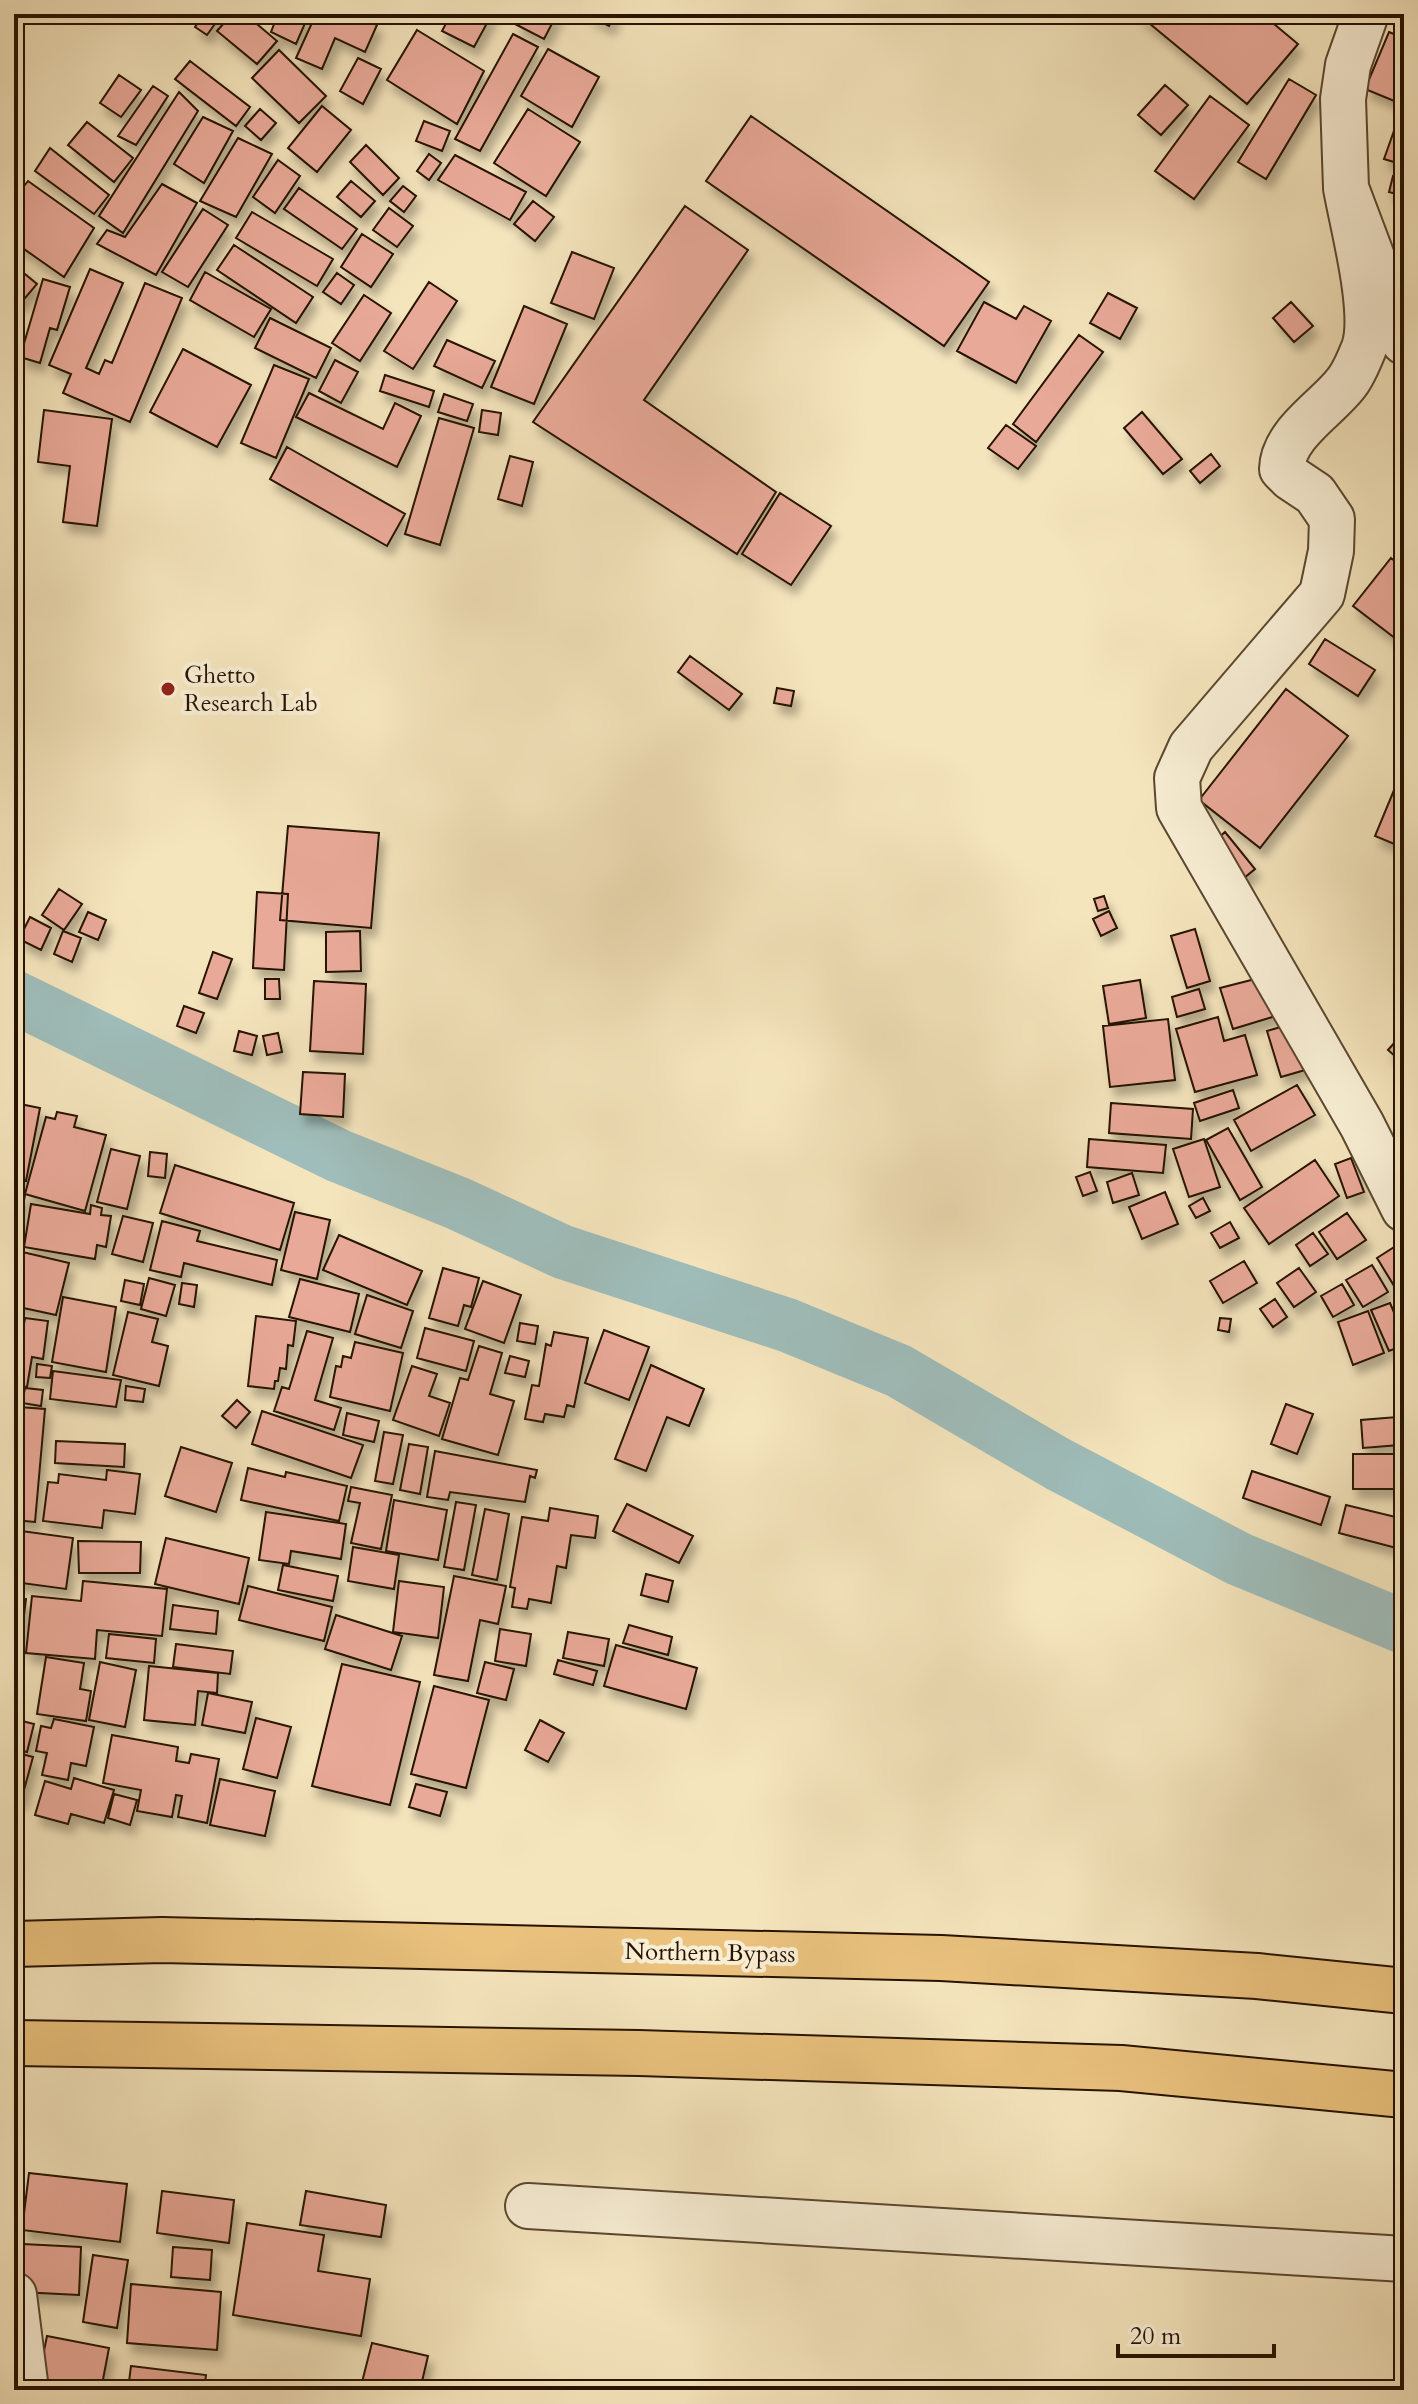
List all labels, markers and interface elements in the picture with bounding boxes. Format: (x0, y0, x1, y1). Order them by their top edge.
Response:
place label: Ghetto Research Lab (184, 659, 318, 720)
marker: Ghetto Research Lab (159, 680, 177, 698)
street label: Northern Bypass (624, 1935, 796, 1971)
scale bar (1118, 2308, 1274, 2358)
text: 20 m (1130, 2320, 1182, 2353)

